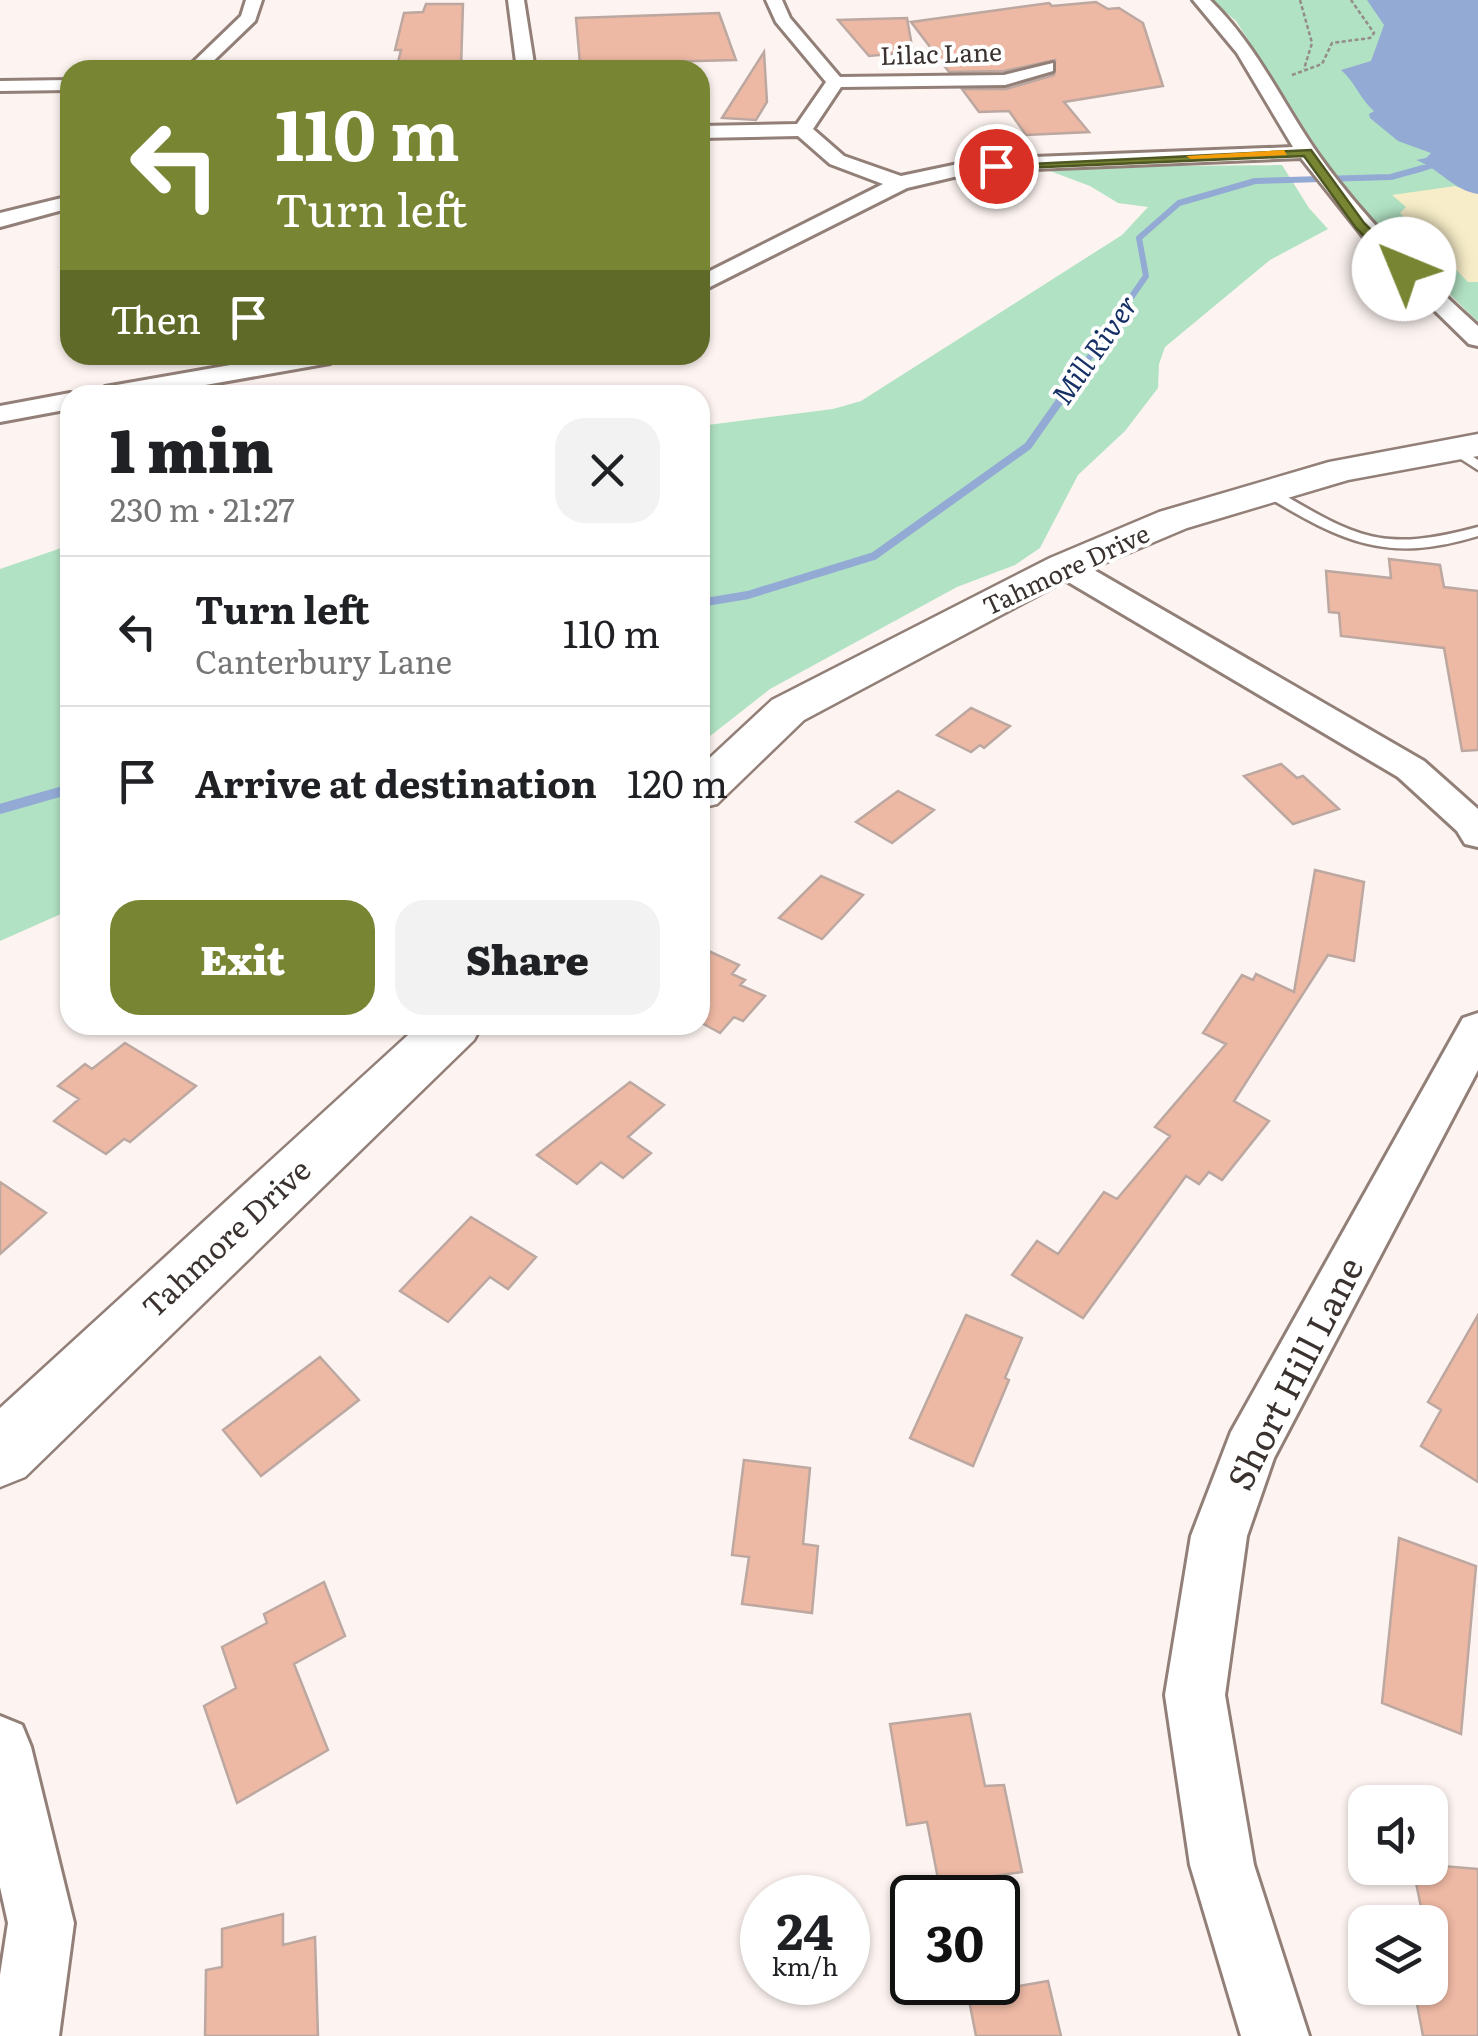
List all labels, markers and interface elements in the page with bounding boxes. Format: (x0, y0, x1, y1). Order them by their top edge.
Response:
street label: Lilac Lane (879, 32, 1003, 73)
text: 110 m (275, 79, 460, 183)
icon: left (110, 100, 240, 230)
pin (954, 124, 1039, 209)
icon: arrive (969, 139, 1024, 194)
text: Turn left (275, 174, 467, 241)
position arrow (1352, 217, 1456, 321)
water label: Mill River (1040, 286, 1146, 412)
text: Then (110, 289, 201, 346)
icon: arrive (221, 290, 276, 345)
text: 1 min (110, 402, 274, 491)
button: close (555, 418, 660, 523)
text: 230 m · 21:27 (110, 484, 295, 532)
street label: Tahmore Drive (976, 514, 1155, 623)
text: Turn left (195, 579, 370, 636)
text: 110 m (563, 603, 660, 660)
icon: left (110, 604, 165, 659)
text: Canterbury Lane (195, 636, 452, 684)
text: Arrive at destination (195, 753, 597, 810)
text: 120 m (627, 753, 728, 810)
icon: arrive (110, 754, 165, 809)
button: Exit (110, 900, 375, 1015)
button: Share (395, 900, 660, 1015)
street label: Tahmore Drive (131, 1147, 319, 1327)
street label: Short Hill Lane (1212, 1247, 1374, 1498)
map controls (1348, 1785, 1448, 2005)
button: sound (1348, 1785, 1448, 1885)
speed limit sign: 30 (890, 1875, 1020, 2005)
text: 24 (776, 1891, 833, 1965)
button: layers (1348, 1905, 1448, 2005)
text: km/h (772, 1947, 838, 1984)

